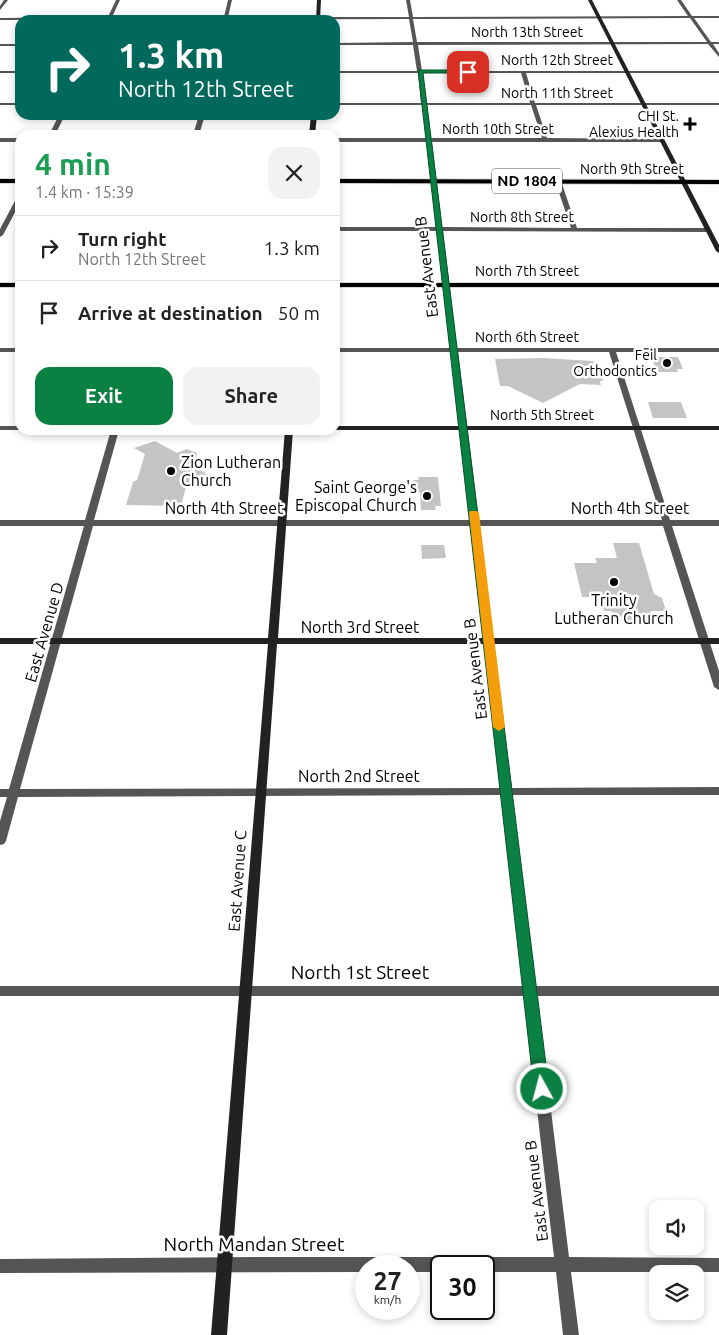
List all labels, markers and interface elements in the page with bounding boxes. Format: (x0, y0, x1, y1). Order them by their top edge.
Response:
street label: North 13th Street (471, 24, 583, 40)
icon: right (35, 35, 100, 100)
text: 1.3 km (118, 35, 224, 75)
pin (447, 51, 489, 93)
street label: North 12th Street (501, 52, 613, 68)
icon: arrive (454, 58, 482, 86)
text: North 12th Street (118, 76, 294, 101)
street label: North 11th Street (501, 85, 613, 101)
place label: CHI St. Alexius Health (589, 108, 679, 140)
marker: CHI St. Alexius Health (683, 117, 697, 131)
street label: North 10th Street (442, 121, 554, 137)
text: 4 min (35, 147, 111, 181)
button: close (268, 147, 320, 199)
street label: North 9th Street (580, 161, 684, 177)
road number: ND 1804 (492, 168, 562, 194)
text: 1.4 km · 15:39 (35, 183, 134, 201)
street label: North 8th Street (470, 209, 574, 225)
street label: East Avenue B (411, 215, 441, 319)
text: Turn right (78, 228, 166, 250)
icon: right (35, 234, 63, 262)
text: 1.3 km (264, 237, 320, 259)
text: North 12th Street (78, 250, 206, 268)
street label: North 7th Street (475, 263, 579, 279)
icon: arrive (35, 299, 63, 327)
text: Arrive at destination (78, 302, 263, 324)
text: 50 m (278, 302, 320, 324)
street label: North 6th Street (475, 329, 579, 345)
place label: Feil Orthodontics (573, 347, 657, 379)
marker: Feil Orthodontics (661, 357, 673, 369)
button: Exit (35, 367, 173, 425)
button: Share (183, 367, 320, 425)
street label: North 5th Street (490, 407, 594, 423)
place label: Zion Lutheran Church (181, 453, 281, 489)
marker: Zion Lutheran Church (165, 465, 177, 477)
place label: Saint George's Episcopal Church (295, 478, 417, 514)
marker: Saint George's Episcopal Church (421, 490, 433, 502)
street label: North 4th Street (165, 499, 284, 517)
street label: North 4th Street (571, 499, 690, 517)
marker: Trinity Lutheran Church (608, 576, 620, 588)
street label: East Avenue D (21, 580, 67, 684)
place label: Trinity Lutheran Church (554, 591, 674, 627)
street label: East Avenue B (460, 617, 490, 721)
street label: North 3rd Street (301, 618, 420, 636)
street label: North 2nd Street (298, 767, 421, 785)
street label: East Avenue C (224, 830, 250, 932)
street label: North 1st Street (291, 961, 430, 983)
position arrow (515, 1062, 567, 1114)
street label: East Avenue B (521, 1139, 551, 1243)
map controls (649, 1200, 704, 1320)
button: sound (649, 1200, 704, 1255)
street label: North Mandan Street (164, 1233, 345, 1255)
speed limit sign: 30 (430, 1255, 495, 1320)
button: layers (649, 1265, 704, 1320)
text: 27 (373, 1267, 402, 1295)
text: km/h (374, 1293, 401, 1306)

